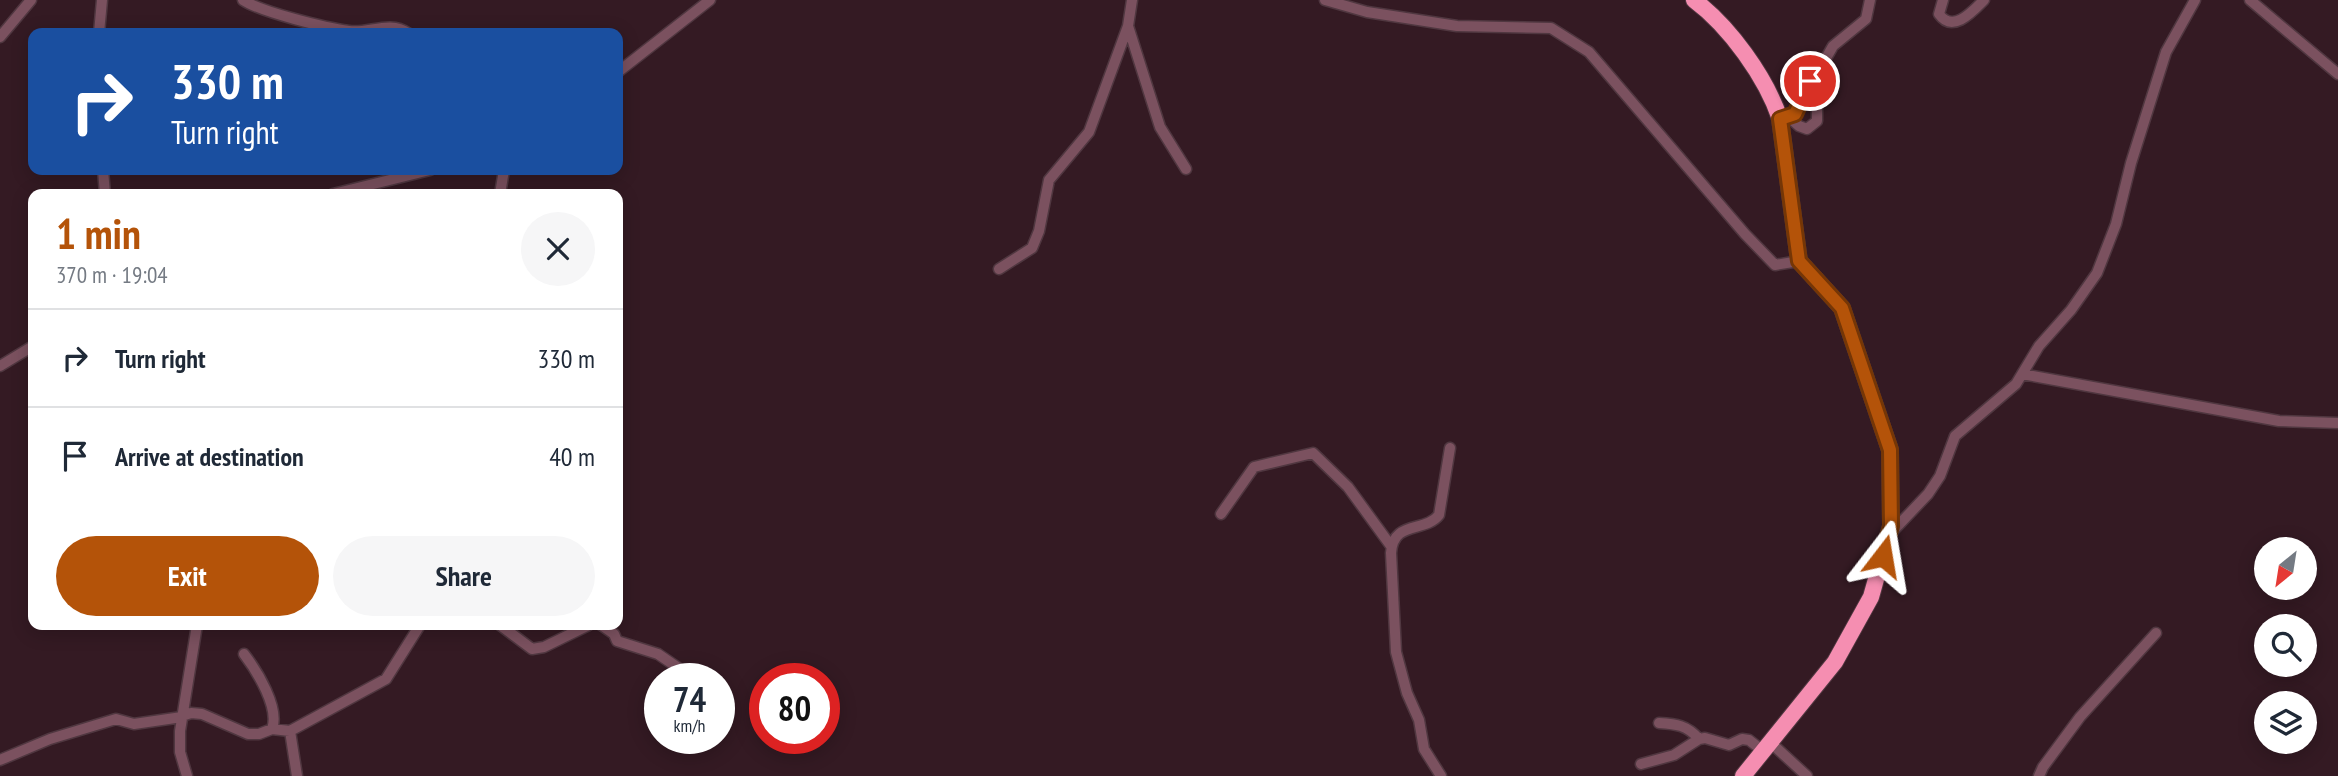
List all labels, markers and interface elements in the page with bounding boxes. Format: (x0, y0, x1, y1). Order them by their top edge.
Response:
text: 330 m (171, 49, 284, 113)
pin (1780, 51, 1840, 111)
icon: right (56, 56, 147, 147)
icon: arrive (1791, 62, 1829, 100)
text: Turn right (171, 111, 279, 153)
text: 1 min (56, 206, 141, 261)
button: close (521, 212, 595, 286)
text: 370 m · 19:04 (56, 260, 168, 289)
icon: right (56, 339, 94, 377)
text: Turn right (115, 342, 206, 375)
text: 330 m (537, 342, 595, 375)
icon: arrive (56, 437, 94, 475)
text: Arrive at destination (115, 440, 304, 473)
text: 40 m (549, 440, 595, 473)
position arrow (1846, 519, 1920, 593)
button: Exit (56, 536, 319, 616)
button: Share (333, 536, 595, 616)
north arrow (2254, 537, 2317, 600)
map controls (2254, 537, 2317, 754)
button: search (2254, 614, 2317, 677)
speed limit sign: 80 (749, 663, 840, 754)
text: 74 (673, 676, 706, 722)
button: layers (2254, 691, 2317, 754)
text: km/h (674, 714, 705, 737)

